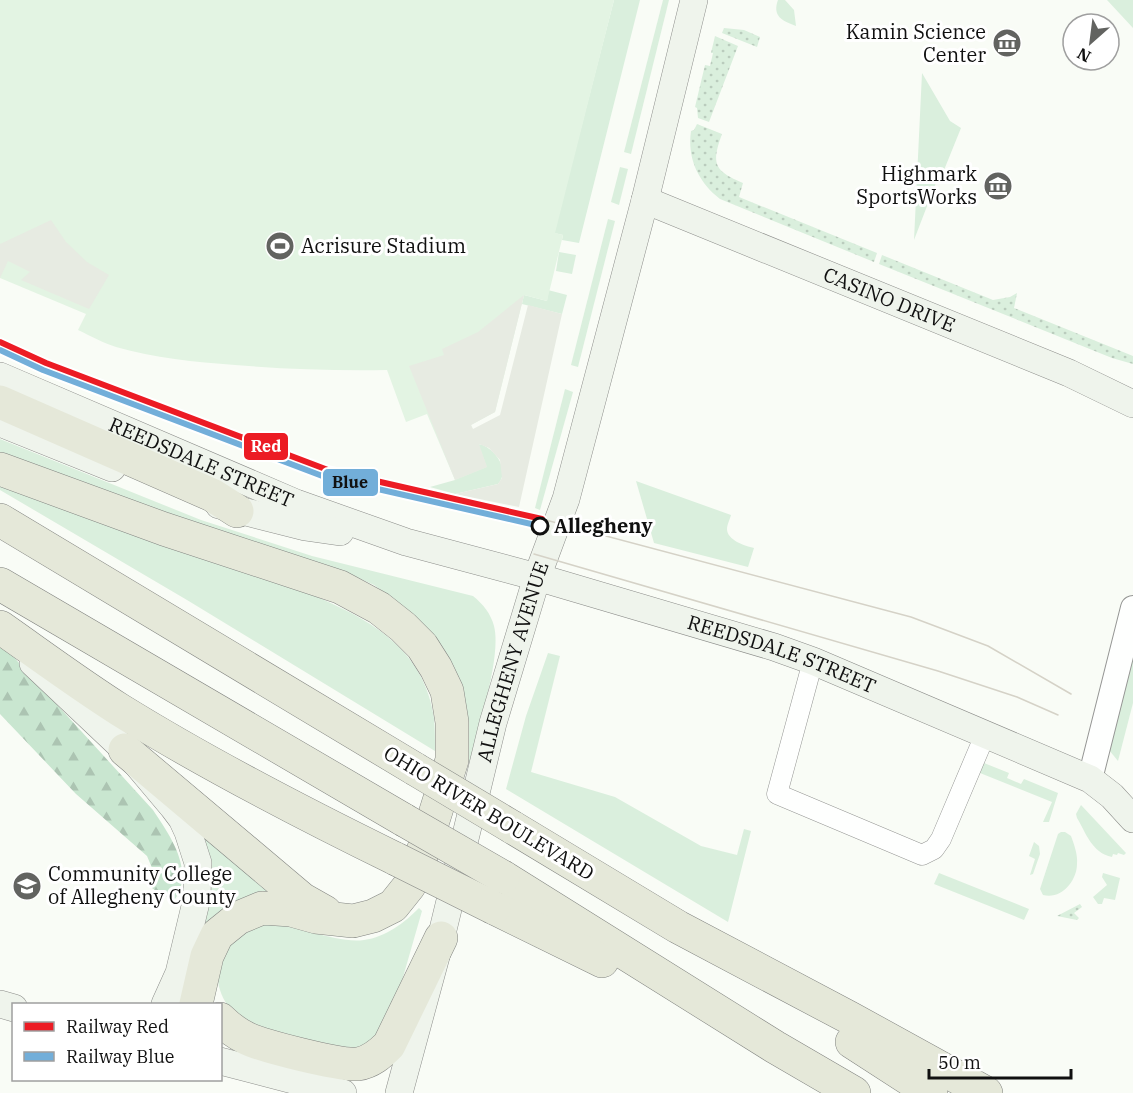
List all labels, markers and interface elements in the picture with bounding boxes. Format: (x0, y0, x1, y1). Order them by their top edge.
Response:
north arrow (1061, 12, 1121, 72)
place label: Kamin Science Center (846, 18, 986, 68)
museum icon: Kamin Science Center (991, 27, 1023, 59)
text: N (1074, 43, 1094, 67)
place label: Highmark SportsWorks (856, 160, 977, 210)
museum icon: Highmark SportsWorks (982, 170, 1014, 202)
sports icon: Acrisure Stadium (264, 230, 296, 262)
place label: Acrisure Stadium (301, 232, 466, 259)
street label: CASINO DRIVE (820, 260, 960, 338)
street label: REEDSDALE STREET (105, 410, 298, 513)
line badge: Red (243, 432, 289, 461)
text: Red (251, 436, 281, 456)
line badge: Blue (322, 468, 379, 497)
text: Blue (332, 472, 368, 492)
place label: Allegheny (554, 512, 653, 539)
marker: Allegheny (531, 517, 549, 535)
street label: ALLEGHENY AVENUE (470, 557, 555, 765)
street label: REEDSDALE STREET (684, 608, 880, 699)
street label: OHIO RIVER BOULEVARD (379, 739, 599, 886)
place label: Community College of Allegheny County (48, 860, 236, 910)
school or university icon: Community College of Allegheny County (11, 870, 43, 902)
legend (12, 1003, 222, 1081)
text: Railway Red (66, 1015, 169, 1038)
scale bar (929, 1042, 1072, 1080)
text: Railway Blue (66, 1045, 175, 1068)
text: 50 m (938, 1051, 981, 1074)

